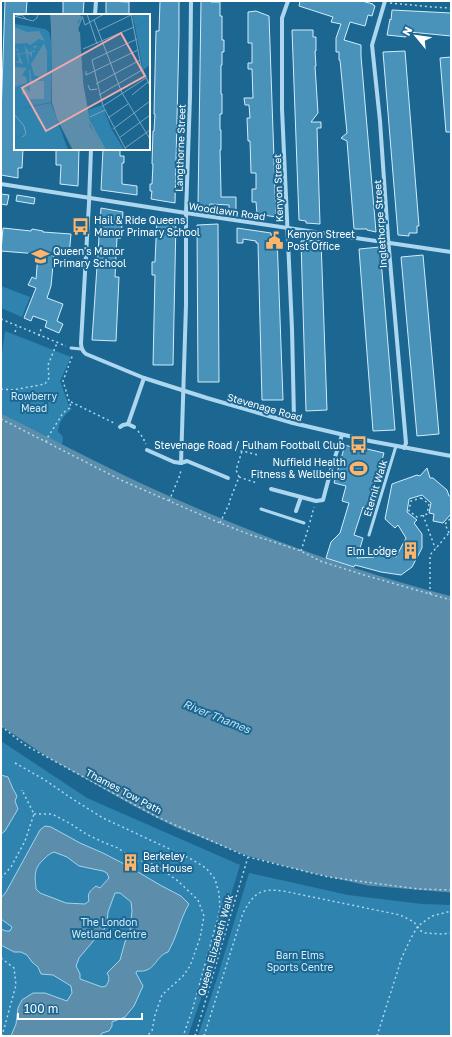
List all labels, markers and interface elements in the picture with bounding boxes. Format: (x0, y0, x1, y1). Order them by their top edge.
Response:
inset map (14, 14, 150, 150)
north arrow (396, 16, 436, 56)
text: N (399, 24, 415, 38)
street label: Langthorne Street (172, 104, 188, 192)
street label: Kenyon Street (271, 154, 285, 222)
street label: Inglethorpe Street (371, 179, 389, 269)
street label: Woodlawn Road (188, 200, 266, 222)
place label: Hail & Ride Queens Manor Primary School (94, 214, 200, 238)
bus stop icon: Hail & Ride Queens Manor Primary School (71, 216, 91, 236)
place label: Kenyon Street Post Office (287, 228, 355, 252)
public building icon: Kenyon Street Post Office (264, 230, 284, 250)
place label: Queen's Manor Primary School (53, 245, 126, 269)
school or university icon: Queen's Manor Primary School (30, 247, 50, 267)
park label: Rowberry Mead (11, 390, 58, 414)
street label: Stevenage Road (226, 391, 304, 423)
bus stop icon: Stevenage Road / Fulham Football Club (348, 435, 368, 455)
place label: Stevenage Road / Fulham Football Club (154, 439, 345, 451)
place label: Nuffield Health Fitness & Wellbeing (251, 456, 346, 480)
sports icon: Nuffield Health Fitness & Wellbeing (349, 458, 369, 478)
street label: Eternit Walk (361, 458, 389, 518)
building icon: Elm Lodge (400, 541, 420, 561)
place label: Elm Lodge (347, 545, 397, 557)
water label: River Thames (181, 697, 254, 736)
street label: Thames Tow Path (84, 766, 164, 816)
place label: Berkeley Bat House (143, 850, 193, 874)
building icon: Berkeley Bat House (120, 852, 140, 872)
street label: Queen Elizabeth Walk (195, 893, 235, 997)
park label: The London Wetland Centre (72, 916, 147, 940)
park label: Barn Elms Sports Centre (267, 949, 334, 973)
scale bar (18, 995, 142, 1021)
text: 100 m (24, 1001, 58, 1016)

